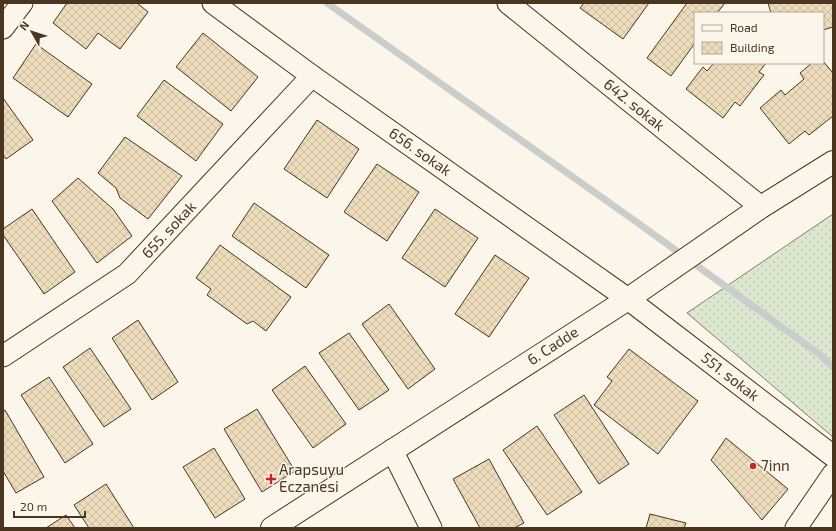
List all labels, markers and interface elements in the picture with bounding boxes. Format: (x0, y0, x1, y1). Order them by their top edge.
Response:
north arrow (12, 12, 52, 52)
legend (694, 12, 824, 64)
text: N (16, 18, 31, 33)
text: Road (730, 20, 758, 34)
text: Building (730, 40, 775, 54)
street label: 642. sokak (601, 74, 669, 134)
street label: 656. sokak (386, 123, 455, 179)
street label: 655. sokak (137, 197, 199, 261)
street label: 6. Cadde (523, 322, 581, 368)
street label: 551. sokak (698, 348, 763, 405)
place label: 7inn (761, 456, 790, 474)
place label: Arapsuyu Eczanesi (279, 460, 344, 495)
marker: 7inn (748, 461, 758, 471)
marker: Arapsuyu Eczanesi (266, 474, 276, 484)
scale bar (14, 493, 85, 519)
text: 20 m (20, 499, 47, 513)

